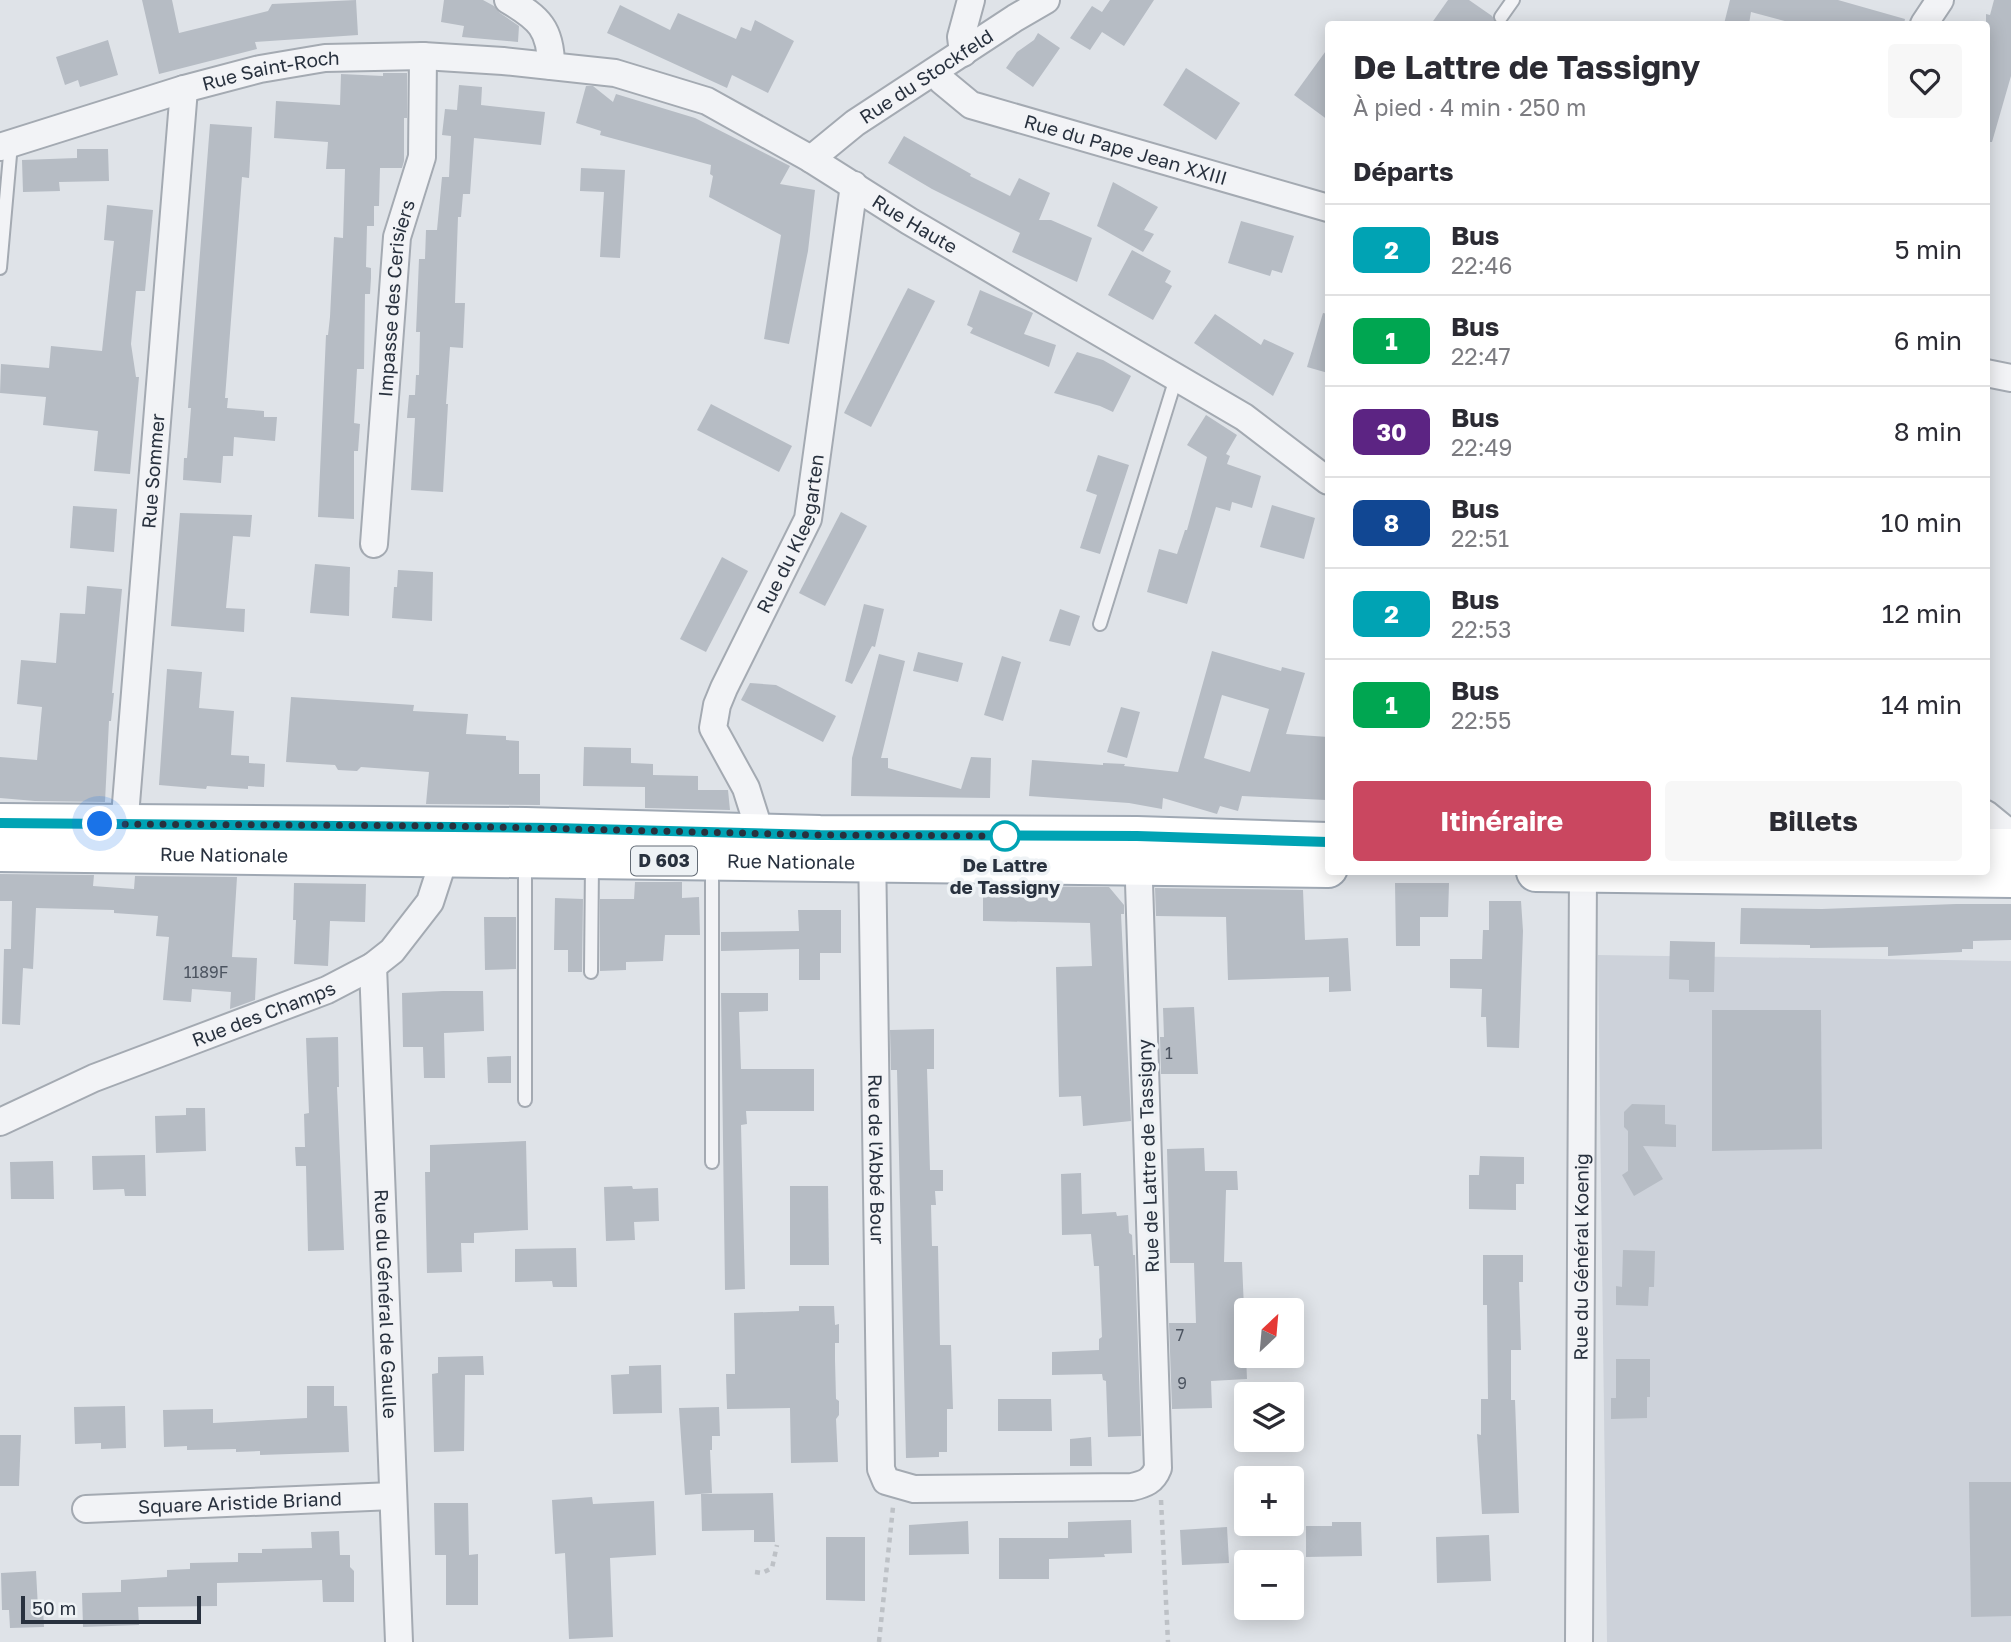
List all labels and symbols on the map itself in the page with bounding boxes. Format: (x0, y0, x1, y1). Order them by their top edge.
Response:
street label: Rue du Stockfeld (855, 24, 997, 128)
street label: Rue Saint-Roch (199, 46, 340, 95)
street label: Rue du Pape Jean XXIII (1022, 109, 1230, 189)
street label: Rue Haute (868, 189, 962, 258)
street label: Impasse des Cerisiers (373, 197, 419, 398)
street label: Rue Sommer (136, 412, 169, 530)
street label: Rue du Kleegarten (751, 453, 828, 617)
your location (82, 806, 117, 841)
marker: De Lattre de Tassigny (990, 821, 1020, 851)
street label: Rue Nationale (160, 842, 288, 866)
road number: D 603 (631, 846, 697, 876)
street label: Rue Nationale (727, 849, 855, 873)
place label: De Lattre de Tassigny (950, 853, 1061, 898)
house number: 1189F (184, 962, 228, 982)
street label: Rue des Champs (188, 976, 339, 1051)
street label: Rue de Lattre de Tassigny (1132, 1038, 1163, 1273)
house number: 1 (1165, 1043, 1173, 1063)
street label: Rue de l'Abbé Bour (864, 1074, 890, 1245)
street label: Rue du Général Koenig (1568, 1153, 1593, 1361)
street label: Rue du Général de Gaulle (371, 1188, 402, 1419)
north arrow (1234, 1298, 1304, 1368)
house number: 7 (1176, 1325, 1184, 1345)
house number: 9 (1177, 1373, 1187, 1393)
street label: Square Aristide Briand (137, 1486, 342, 1518)
scale bar (21, 1593, 201, 1625)

